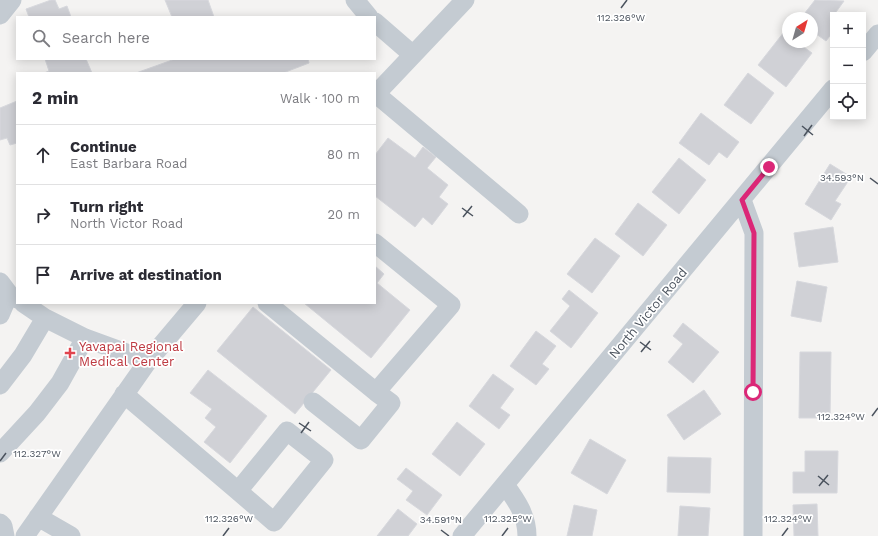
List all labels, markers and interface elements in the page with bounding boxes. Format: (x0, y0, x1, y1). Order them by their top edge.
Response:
text: 112.326°W (597, 12, 646, 23)
north arrow (782, 12, 818, 48)
map controls (830, 12, 866, 120)
button: + (830, 12, 866, 48)
search box (16, 16, 376, 60)
icon: search (30, 27, 52, 49)
text: Search here (62, 29, 150, 47)
button: − (830, 48, 866, 84)
button: locate (830, 84, 866, 120)
text: 2 min (32, 88, 78, 108)
text: Walk · 100 m (280, 91, 360, 106)
text: Continue (70, 138, 137, 156)
icon: ahead (32, 144, 54, 166)
text: 80 m (327, 147, 360, 162)
text: East Barbara Road (70, 156, 187, 171)
route end (760, 158, 778, 176)
text: 34.593°N (820, 172, 864, 183)
text: Turn right (70, 198, 143, 216)
icon: right (32, 204, 54, 226)
text: 20 m (328, 207, 360, 222)
text: North Victor Road (70, 216, 183, 231)
icon: arrive (32, 264, 54, 286)
street label: North Victor Road (606, 265, 690, 361)
text: Arrive at destination (70, 266, 222, 284)
place label: Yavapai Regional Medical Center (79, 339, 183, 369)
marker: Yavapai Regional Medical Center (64, 347, 76, 359)
route start (744, 383, 762, 401)
text: 112.324°W (817, 411, 865, 422)
text: 112.327°W (13, 448, 61, 459)
text: 112.326°W (205, 513, 254, 524)
text: 112.325°W (484, 513, 532, 524)
text: 112.324°W (764, 513, 812, 524)
text: 34.591°N (420, 514, 462, 525)

